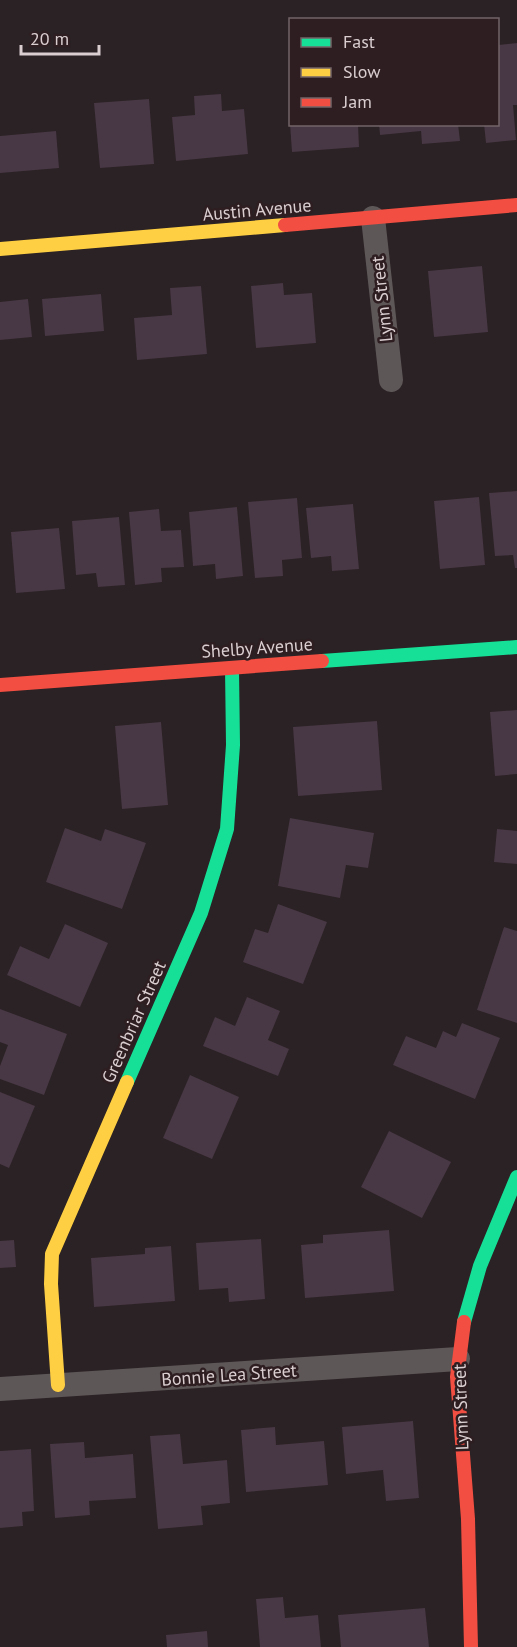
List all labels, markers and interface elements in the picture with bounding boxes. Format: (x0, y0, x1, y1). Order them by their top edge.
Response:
scale bar (21, 18, 99, 56)
legend (289, 18, 499, 126)
text: 20 m (30, 27, 69, 50)
text: Fast (343, 30, 375, 53)
text: Slow (343, 60, 381, 83)
text: Jam (342, 90, 372, 113)
street label: Austin Avenue (202, 193, 312, 226)
street label: Lynn Street (366, 255, 397, 343)
street label: Shelby Avenue (201, 632, 313, 663)
street label: Greenbriar Street (96, 957, 171, 1087)
street label: Bonnie Lea Street (160, 1358, 297, 1391)
street label: Lynn Street (447, 1363, 474, 1451)

